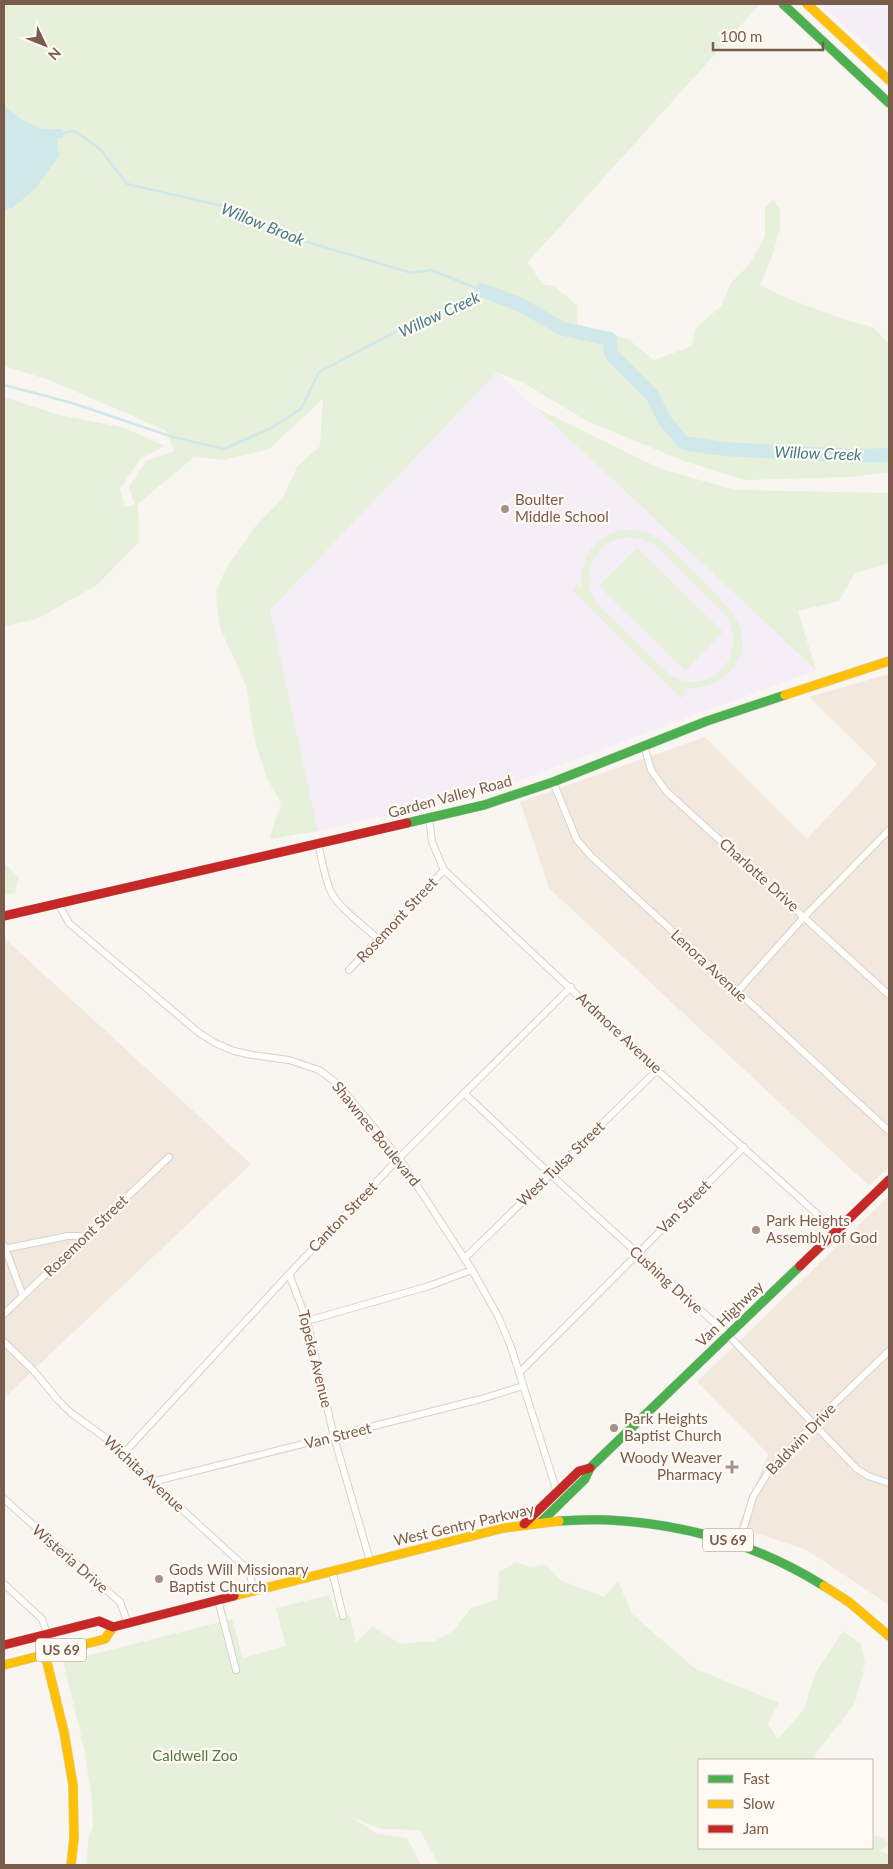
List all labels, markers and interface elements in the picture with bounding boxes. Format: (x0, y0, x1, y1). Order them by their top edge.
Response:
north arrow (20, 20, 70, 70)
scale bar (713, 20, 823, 52)
text: 100 m (720, 27, 762, 45)
text: N (45, 44, 65, 64)
water label: Willow Brook (219, 198, 308, 249)
water label: Willow Creek (395, 286, 483, 341)
water label: Willow Creek (774, 441, 862, 464)
place label: Boulter Middle School (515, 490, 609, 525)
marker: Boulter Middle School (499, 503, 511, 515)
street label: Garden Valley Road (386, 771, 514, 821)
street label: Charlotte Drive (716, 834, 803, 915)
street label: Rosemont Street (352, 873, 441, 966)
street label: Lenora Avenue (668, 925, 752, 1005)
street label: Ardmore Avenue (573, 988, 666, 1077)
street label: Shawnee Boulevard (329, 1077, 425, 1190)
street label: West Tulsa Street (513, 1117, 608, 1209)
street label: Van Street (653, 1175, 714, 1237)
street label: Canton Street (304, 1177, 381, 1255)
street label: Rosemont Street (40, 1190, 131, 1280)
place label: Park Heights Assembly of God (766, 1211, 877, 1246)
marker: Park Heights Assembly of God (750, 1224, 762, 1236)
street label: Cushing Drive (626, 1242, 707, 1317)
street label: Van Highway (692, 1277, 767, 1350)
street label: Topeka Avenue (295, 1308, 337, 1409)
street label: Baldwin Drive (762, 1399, 839, 1478)
place label: Park Heights Baptist Church (624, 1409, 722, 1444)
street label: Van Street (302, 1418, 374, 1452)
marker: Park Heights Baptist Church (608, 1422, 620, 1434)
street label: Wichita Avenue (100, 1431, 189, 1515)
place label: Woody Weaver Pharmacy (620, 1448, 723, 1483)
marker: Woody Weaver Pharmacy (726, 1461, 738, 1473)
street label: West Gentry Parkway (392, 1499, 536, 1549)
street label: Wisteria Drive (29, 1520, 112, 1596)
road number: US 69 (703, 1528, 753, 1552)
place label: Gods Will Missionary Baptist Church (169, 1560, 309, 1595)
marker: Gods Will Missionary Baptist Church (153, 1573, 165, 1585)
road number: US 69 (36, 1638, 86, 1662)
park label: Caldwell Zoo (152, 1746, 238, 1764)
legend (698, 1759, 873, 1849)
text: Fast (743, 1769, 770, 1787)
text: Slow (743, 1794, 775, 1812)
text: Jam (743, 1819, 769, 1837)

